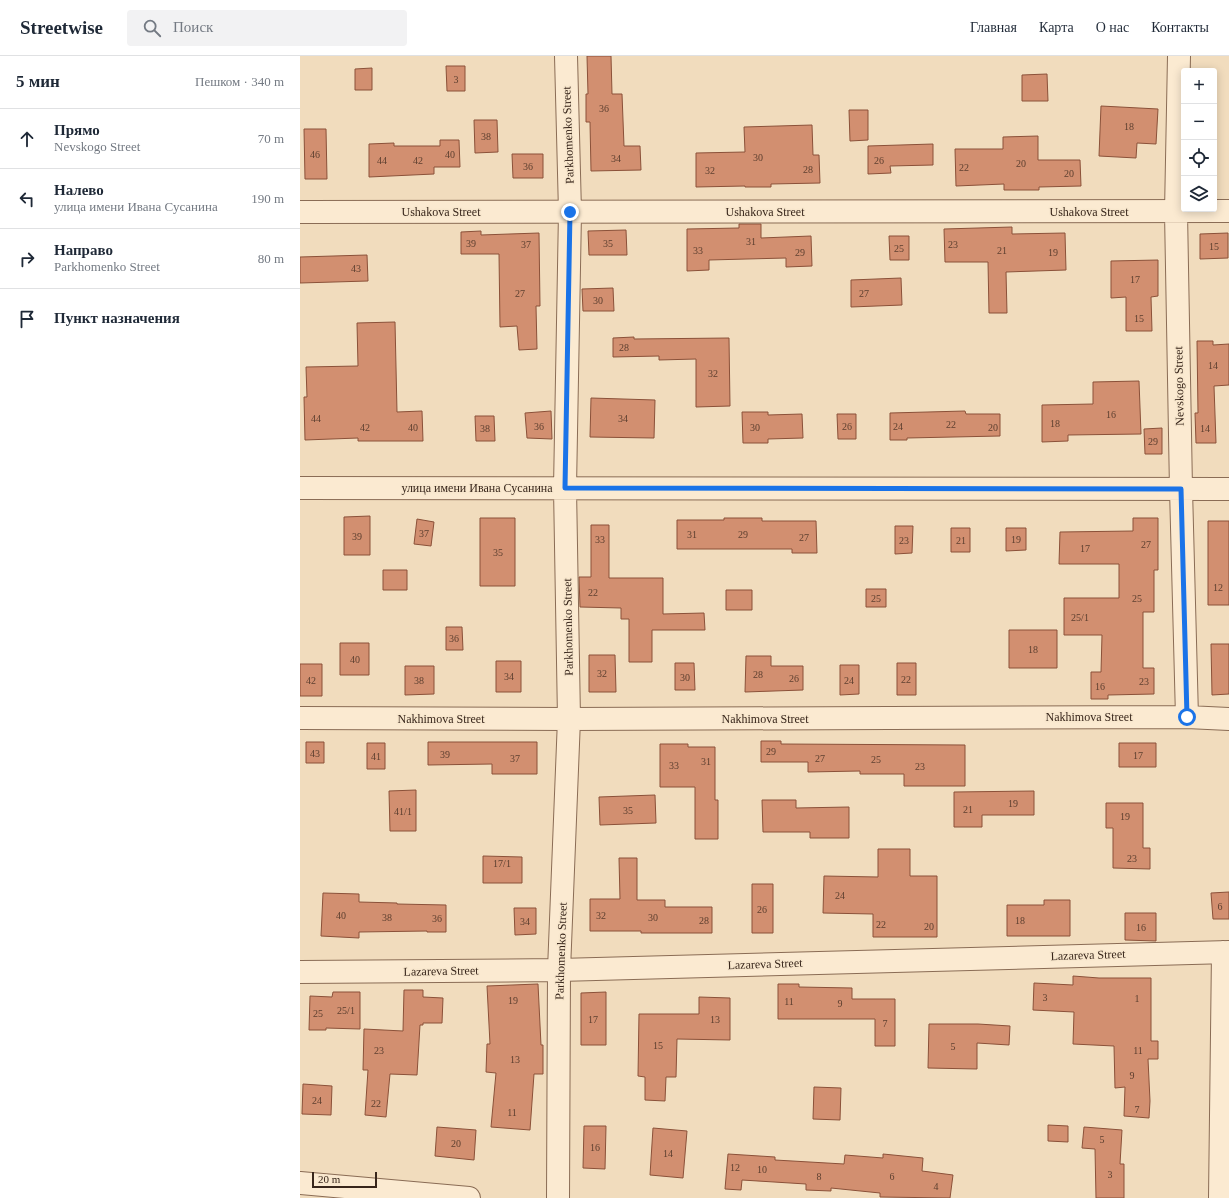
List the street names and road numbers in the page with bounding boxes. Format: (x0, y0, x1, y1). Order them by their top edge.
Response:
street label: Parkhomenko Street (559, 85, 577, 184)
street label: Ushakova Street (402, 205, 481, 219)
street label: Ushakova Street (726, 205, 805, 219)
street label: Ushakova Street (1050, 205, 1129, 219)
street label: Nevskogo Street (1171, 345, 1187, 426)
street label: улица имени Ивана Сусанина (401, 481, 553, 495)
street label: Parkhomenko Street (560, 577, 576, 676)
street label: Nakhimova Street (1046, 710, 1133, 724)
street label: Nakhimova Street (398, 712, 485, 726)
street label: Nakhimova Street (722, 712, 809, 726)
street label: Parkhomenko Street (552, 901, 570, 1000)
street label: Lazareva Street (1050, 947, 1126, 963)
street label: Lazareva Street (727, 956, 803, 972)
street label: Lazareva Street (403, 963, 479, 979)

